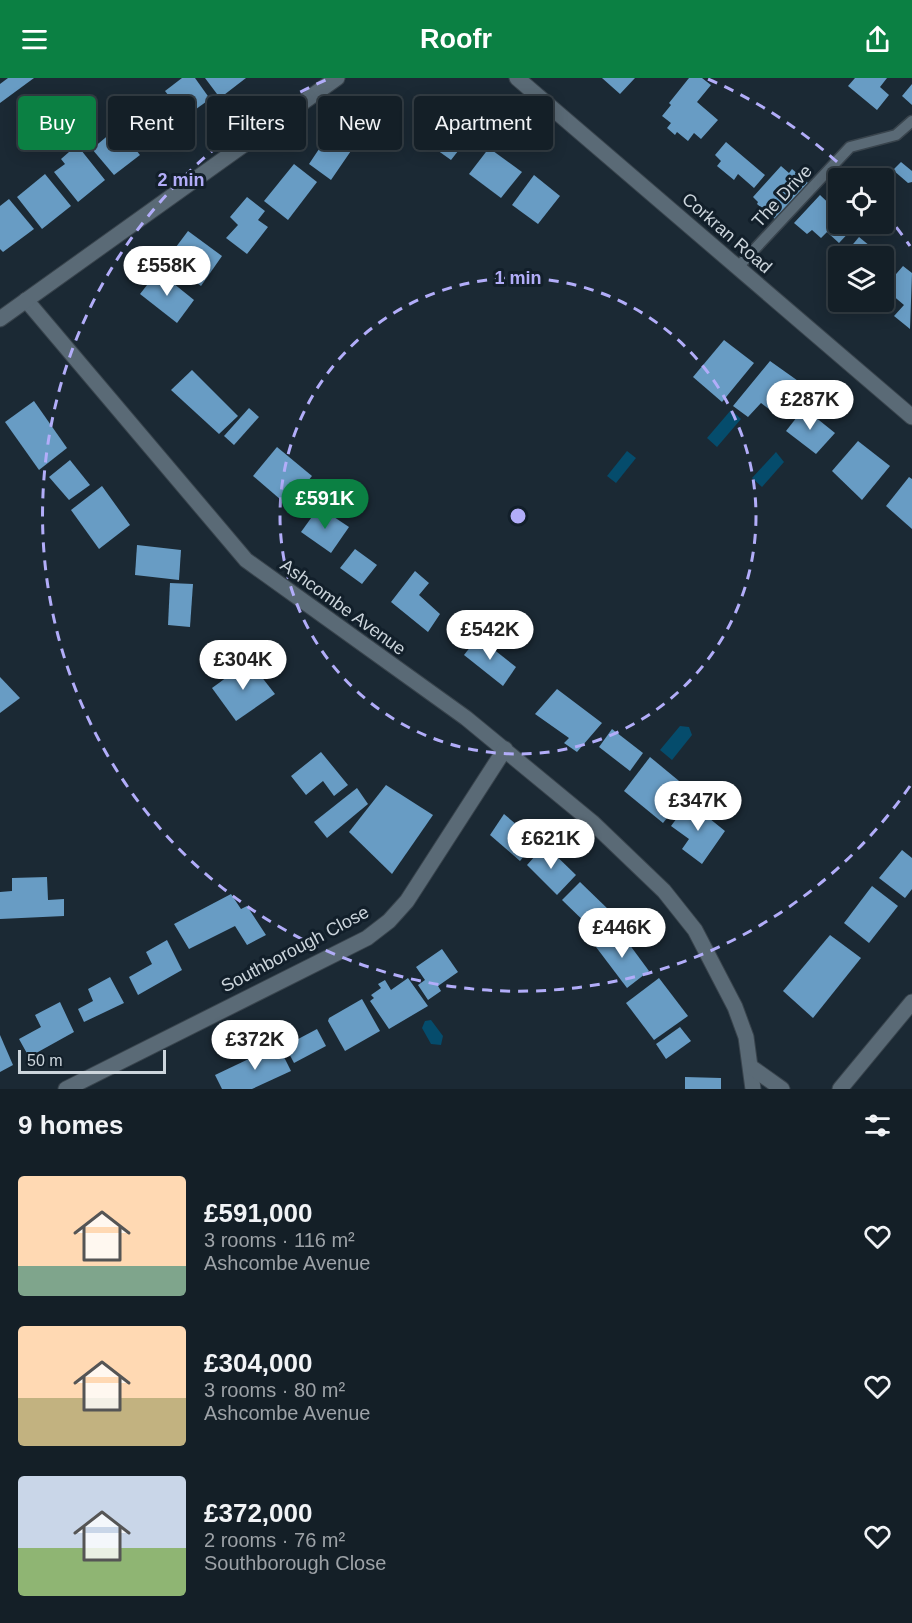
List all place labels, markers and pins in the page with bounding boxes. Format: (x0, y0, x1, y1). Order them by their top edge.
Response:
pin: £558K (125, 246, 209, 297)
pin: £287K (768, 380, 852, 431)
pin: £591K (283, 479, 367, 530)
centre of rings (508, 506, 528, 526)
pin: £542K (448, 610, 532, 661)
pin: £304K (201, 640, 285, 691)
pin: £347K (656, 781, 740, 832)
pin: £621K (509, 819, 593, 870)
pin: £446K (580, 908, 664, 959)
pin: £372K (213, 1020, 297, 1071)

